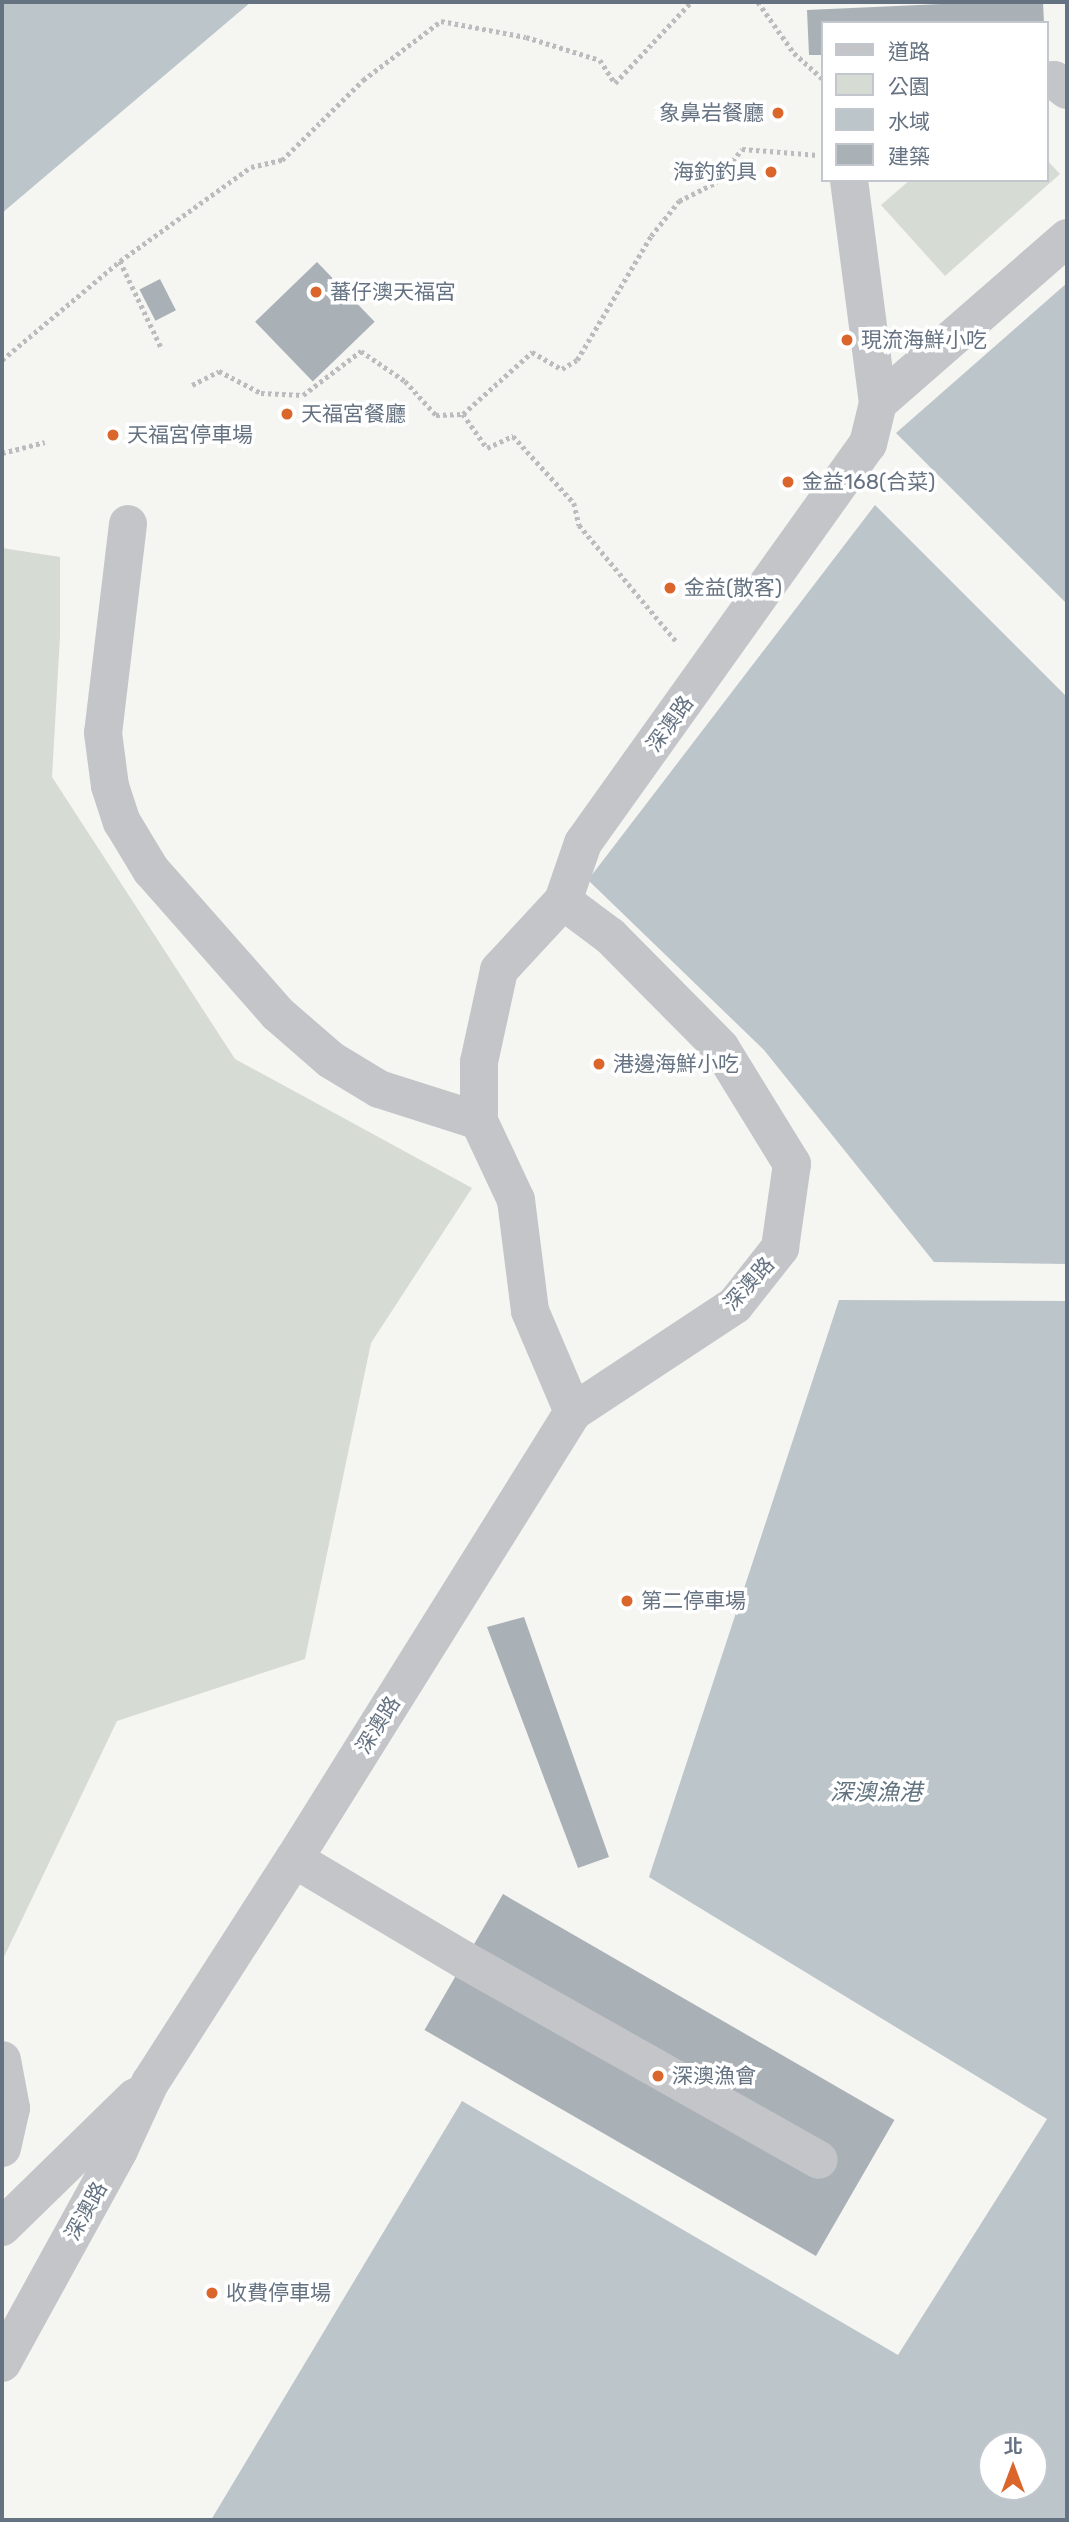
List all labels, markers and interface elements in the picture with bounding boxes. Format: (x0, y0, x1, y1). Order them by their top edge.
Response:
legend (820, 21, 1048, 182)
text: 道路 (888, 39, 930, 64)
text: 公園 (888, 74, 930, 99)
place label: 象鼻岩餐廳 (659, 100, 764, 126)
marker: 象鼻岩餐廳 (770, 105, 786, 121)
text: 水域 (888, 109, 930, 134)
text: 建築 (888, 144, 930, 169)
place label: 海釣釣具 (673, 159, 757, 185)
marker: 海釣釣具 (763, 164, 779, 180)
place label: 蕃仔澳天福宮 (330, 279, 456, 305)
marker: 蕃仔澳天福宮 (308, 284, 324, 300)
place label: 現流海鮮小吃 (861, 327, 987, 353)
marker: 現流海鮮小吃 (839, 332, 855, 348)
place label: 天福宮餐廳 (301, 401, 406, 427)
marker: 天福宮餐廳 (279, 406, 295, 422)
place label: 天福宮停車場 (127, 422, 253, 448)
marker: 天福宮停車場 (105, 427, 121, 443)
place label: 金益168(合菜) (802, 469, 935, 495)
marker: 金益168(合菜) (780, 474, 796, 490)
place label: 金益(散客) (684, 575, 782, 601)
marker: 金益(散客) (662, 580, 678, 596)
street label: 深澳路 (641, 691, 699, 757)
place label: 港邊海鮮小吃 (613, 1051, 739, 1077)
marker: 港邊海鮮小吃 (591, 1056, 607, 1072)
street label: 深澳路 (719, 1252, 779, 1316)
place label: 第二停車場 (641, 1588, 746, 1614)
marker: 第二停車場 (619, 1593, 635, 1609)
street label: 深澳路 (351, 1692, 405, 1758)
water label: 深澳漁港 (830, 1778, 922, 1806)
place label: 深澳漁會 (672, 2063, 756, 2089)
marker: 深澳漁會 (650, 2068, 666, 2084)
street label: 深澳路 (60, 2177, 112, 2245)
place label: 收費停車場 (226, 2280, 331, 2306)
marker: 收費停車場 (204, 2285, 220, 2301)
north arrow (978, 2431, 1048, 2501)
text: 北 (1003, 2435, 1023, 2458)

